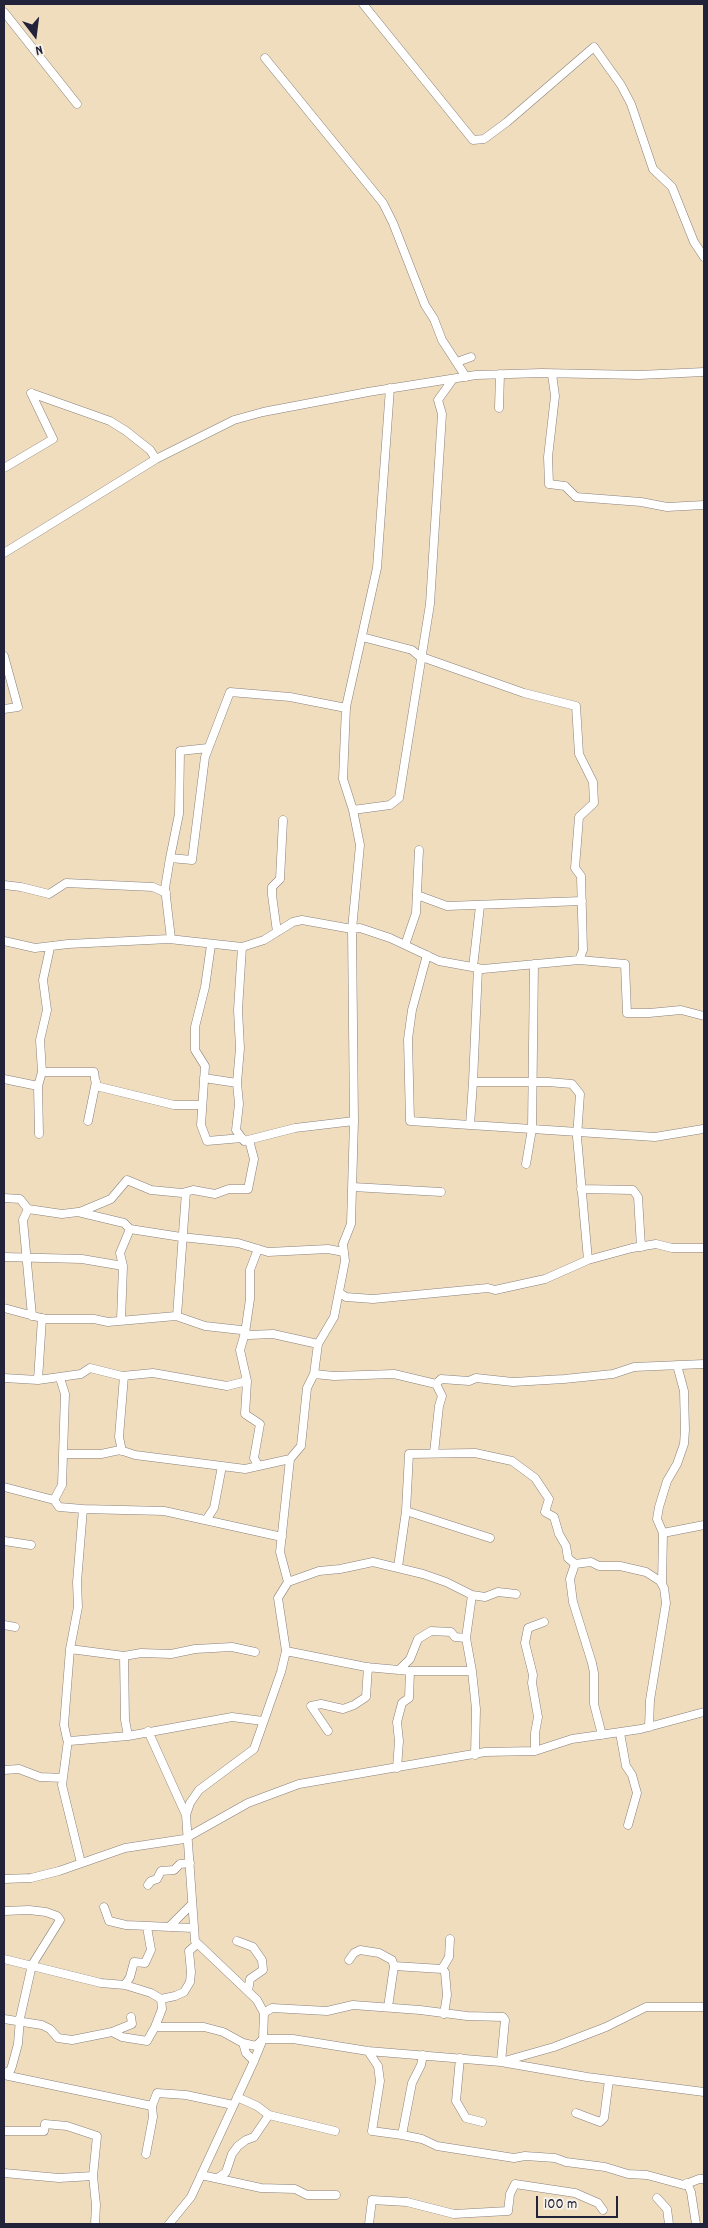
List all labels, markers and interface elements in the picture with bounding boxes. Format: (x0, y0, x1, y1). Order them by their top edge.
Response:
north arrow (10, 10, 60, 60)
text: N (33, 39, 45, 60)
scale bar (538, 2186, 620, 2218)
text: 100 m (544, 2194, 577, 2216)

